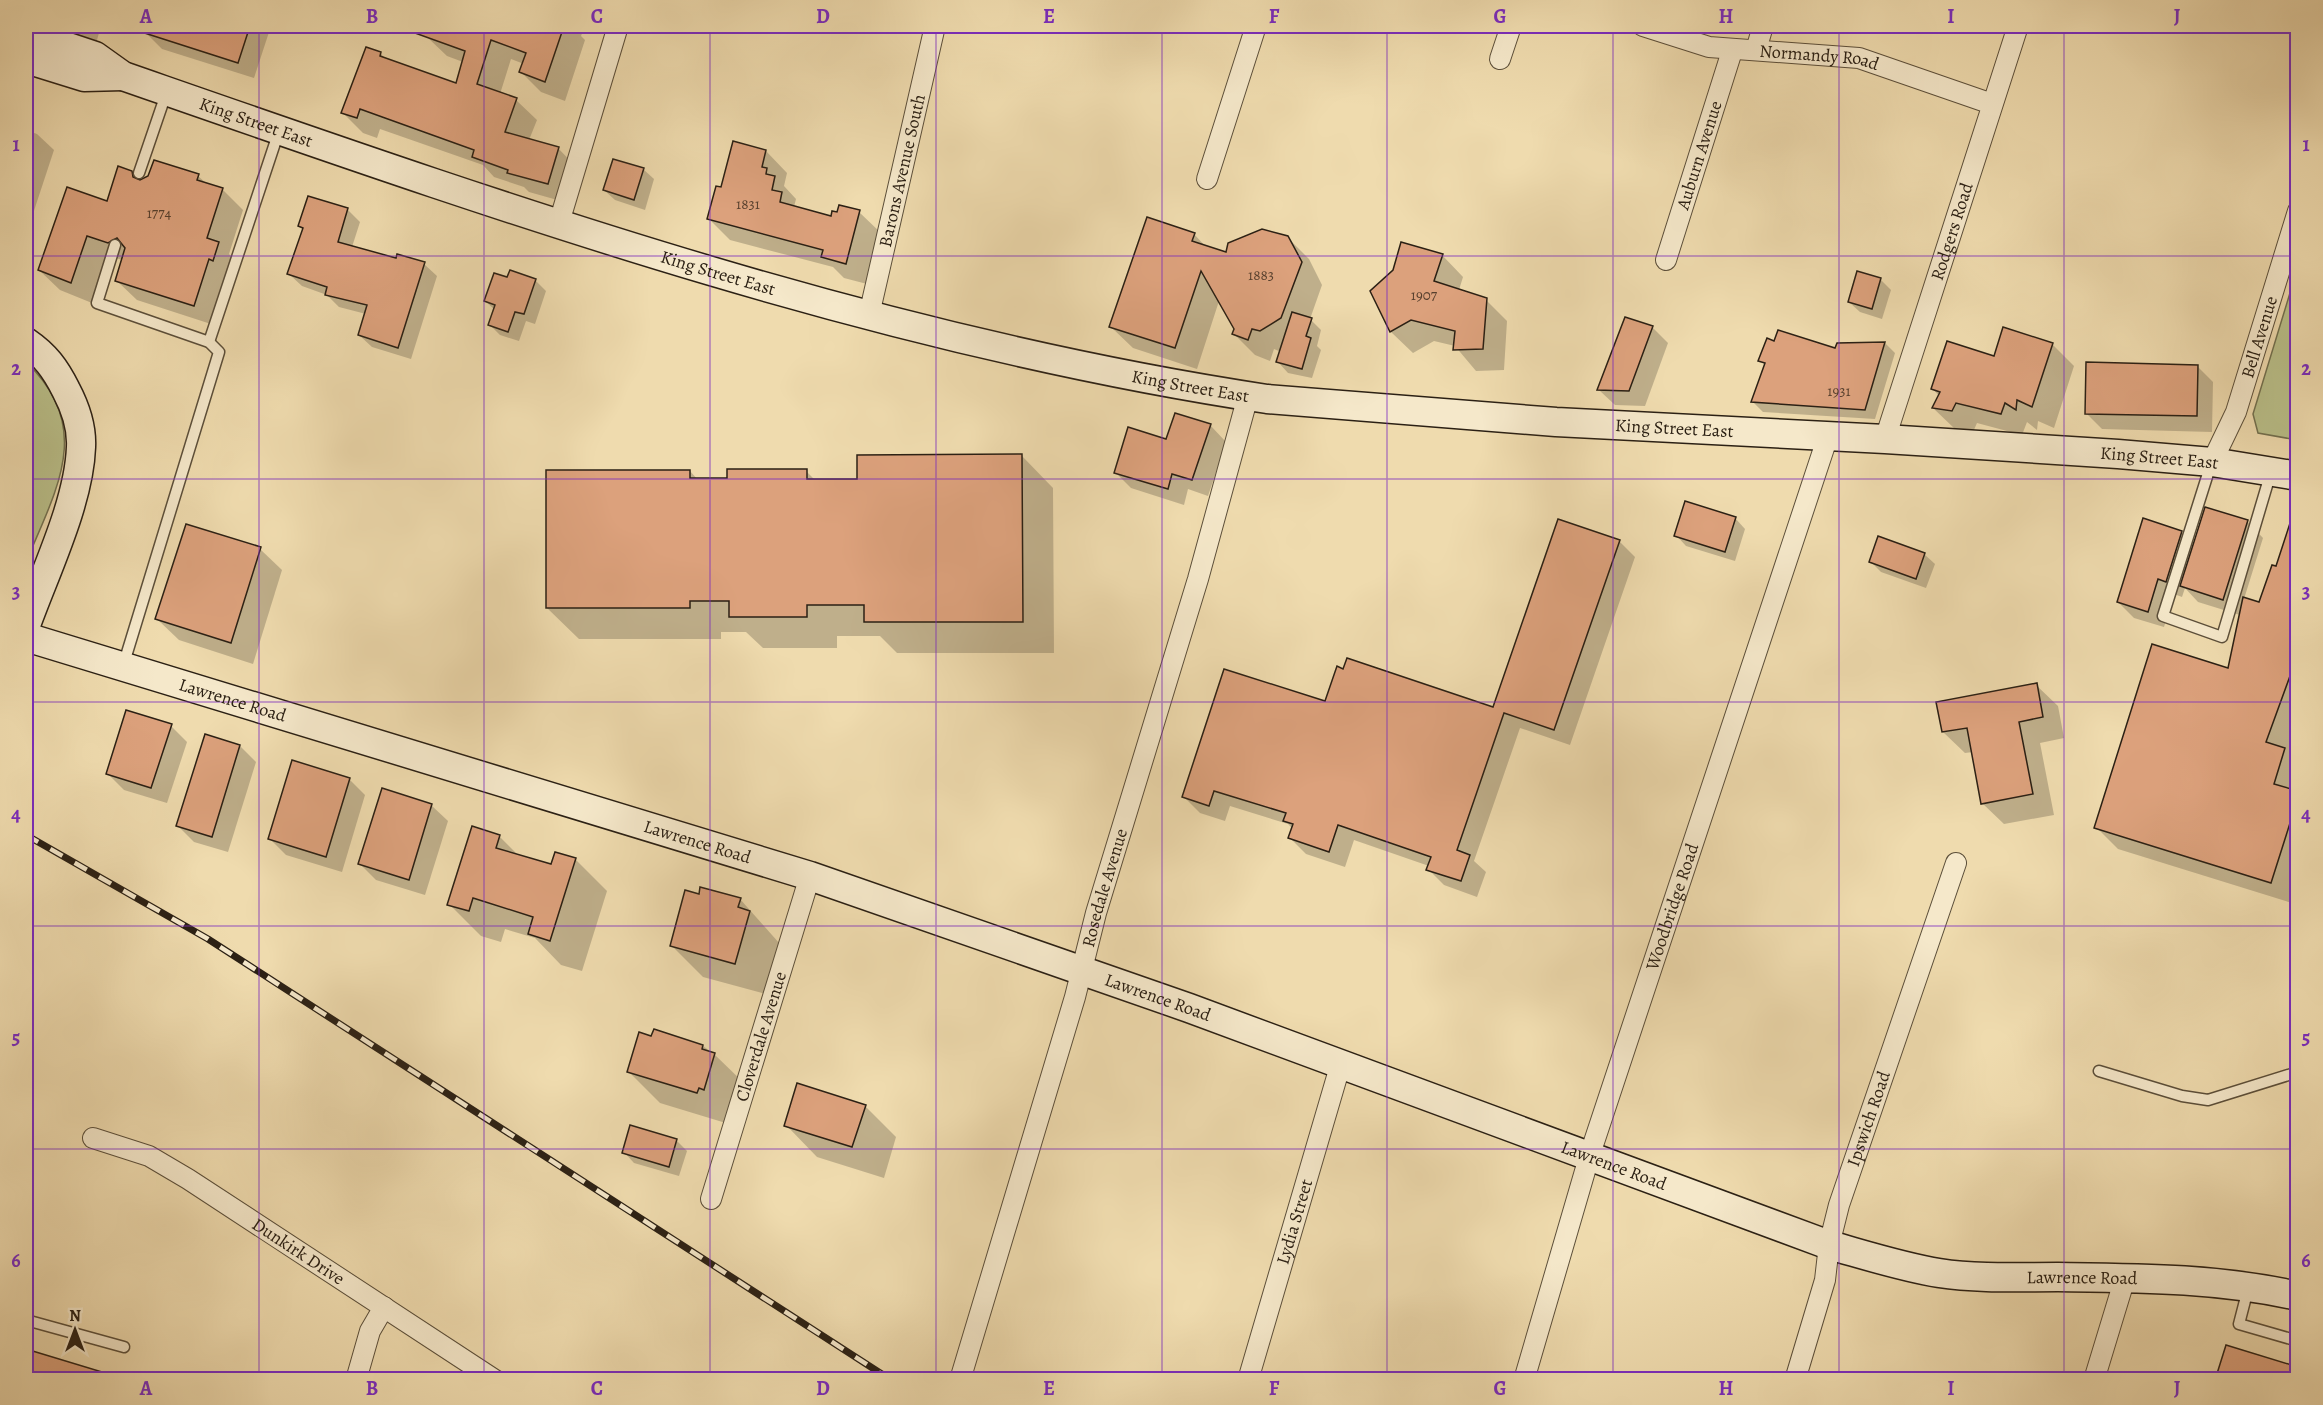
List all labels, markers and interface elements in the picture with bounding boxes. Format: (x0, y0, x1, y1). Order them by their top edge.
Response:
text: A (139, 3, 153, 30)
text: B (366, 3, 378, 30)
text: C (591, 3, 603, 30)
text: D (816, 3, 830, 30)
text: E (1043, 3, 1055, 30)
text: F (1269, 3, 1280, 30)
text: G (1493, 3, 1507, 30)
text: H (1719, 3, 1734, 30)
text: I (1947, 3, 1955, 30)
text: J (2174, 3, 2181, 30)
street label: Normandy Road (1758, 39, 1883, 76)
street label: King Street East (196, 91, 316, 153)
street label: Barons Avenue South (873, 92, 931, 250)
street label: Auburn Avenue (1670, 98, 1728, 213)
text: 1 (12, 131, 20, 158)
text: 1 (2302, 131, 2310, 158)
street label: Rodgers Road (1925, 179, 1979, 283)
house number: 1831 (736, 194, 760, 214)
house number: 1774 (147, 203, 171, 223)
street label: King Street East (658, 245, 778, 301)
house number: 1883 (1248, 265, 1274, 285)
house number: 1907 (1411, 285, 1438, 305)
street label: Bell Avenue (2235, 293, 2283, 381)
text: 2 (11, 355, 21, 382)
text: 2 (2301, 355, 2311, 382)
street label: King Street East (1130, 364, 1251, 408)
house number: 1931 (1827, 381, 1851, 401)
street label: King Street East (1614, 413, 1734, 443)
street label: King Street East (2099, 441, 2220, 475)
text: 3 (12, 578, 20, 605)
text: 3 (2302, 578, 2310, 605)
street label: Lawrence Road (176, 672, 290, 728)
text: 4 (11, 801, 21, 828)
text: 4 (2301, 801, 2311, 828)
street label: Lawrence Road (641, 814, 754, 869)
street label: Rosedale Avenue (1076, 826, 1133, 950)
street label: Woodbridge Road (1640, 840, 1704, 974)
street label: Lawrence Road (1101, 968, 1215, 1027)
street label: Cloverdale Avenue (730, 969, 792, 1104)
text: 5 (12, 1024, 20, 1051)
text: 5 (2302, 1024, 2310, 1051)
street label: Ipswich Road (1841, 1068, 1896, 1170)
street label: Lawrence Road (1558, 1135, 1670, 1196)
street label: Lydia Street (1271, 1176, 1318, 1267)
street label: Dunkirk Drive (247, 1212, 349, 1290)
text: 6 (11, 1247, 21, 1274)
text: 6 (2301, 1247, 2311, 1274)
street label: Lawrence Road (2026, 1265, 2138, 1290)
north arrow (45, 1300, 105, 1360)
text: N (69, 1305, 81, 1327)
text: A (139, 1375, 153, 1402)
text: B (366, 1375, 378, 1402)
text: C (591, 1375, 603, 1402)
text: D (816, 1375, 830, 1402)
text: E (1043, 1375, 1055, 1402)
text: F (1269, 1375, 1280, 1402)
text: G (1493, 1375, 1507, 1402)
text: H (1719, 1375, 1734, 1402)
text: I (1947, 1375, 1955, 1402)
text: J (2174, 1375, 2181, 1402)

